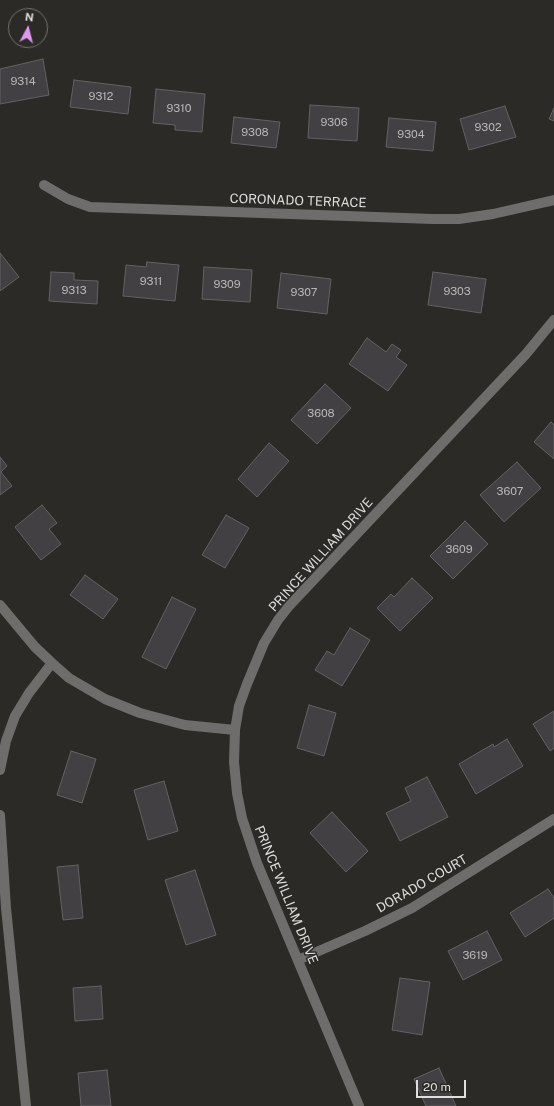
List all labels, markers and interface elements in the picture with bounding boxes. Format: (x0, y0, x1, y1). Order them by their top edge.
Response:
north arrow (8, 8, 48, 48)
text: N (24, 11, 34, 24)
house number: 9314 (10, 75, 36, 89)
house number: 9312 (89, 90, 113, 104)
house number: 9310 (167, 102, 191, 116)
house number: 9306 (320, 116, 348, 130)
house number: 9302 (475, 121, 501, 135)
house number: 9308 (241, 126, 269, 140)
house number: 9304 (397, 128, 425, 142)
street label: CORONADO TERRACE (229, 191, 367, 211)
house number: 9311 (140, 275, 162, 289)
house number: 9309 (213, 278, 241, 292)
house number: 9313 (61, 284, 87, 298)
house number: 9303 (443, 285, 471, 299)
house number: 9307 (291, 286, 317, 300)
house number: 3608 (307, 407, 335, 421)
house number: 3607 (497, 485, 523, 499)
street label: PRINCE WILLIAM DRIVE (266, 495, 376, 615)
house number: 3609 (445, 543, 473, 557)
street label: PRINCE WILLIAM DRIVE (251, 824, 321, 966)
street label: DORADO COURT (374, 852, 470, 916)
house number: 3619 (462, 949, 488, 963)
scale bar (418, 1072, 468, 1098)
text: 20 m (423, 1080, 451, 1094)

